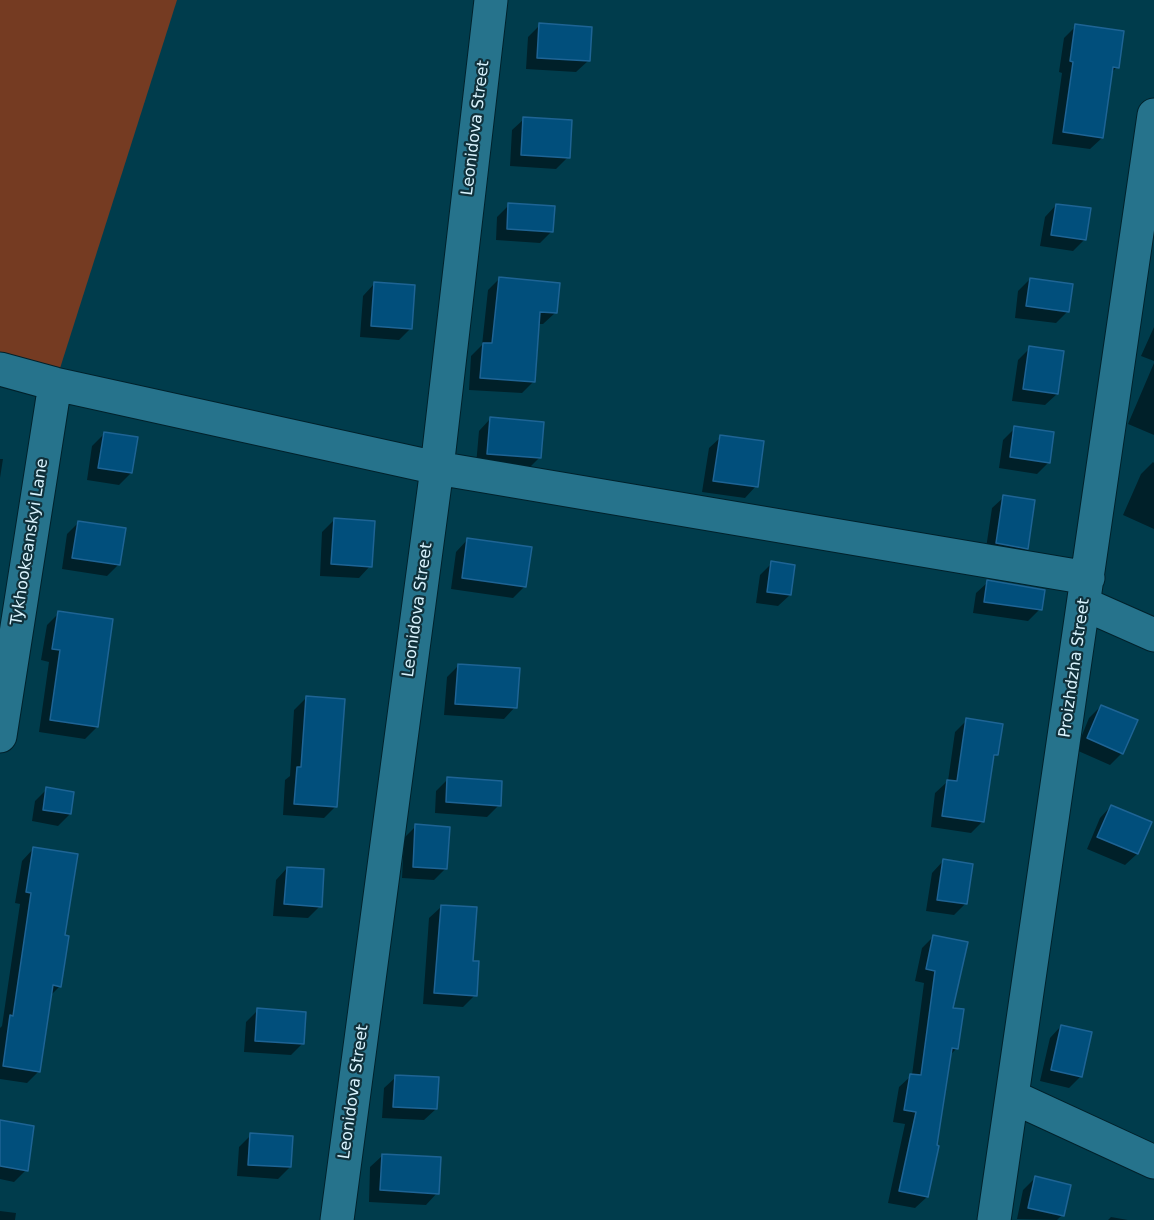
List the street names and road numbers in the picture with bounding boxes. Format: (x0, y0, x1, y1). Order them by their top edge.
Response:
street label: Leonidova Street (458, 59, 494, 197)
street label: Tykhookeanskyi Lane (7, 457, 53, 627)
street label: Leonidova Street (399, 541, 437, 679)
street label: Proizhdzha Street (1056, 597, 1094, 739)
street label: Leonidova Street (335, 1023, 373, 1161)

